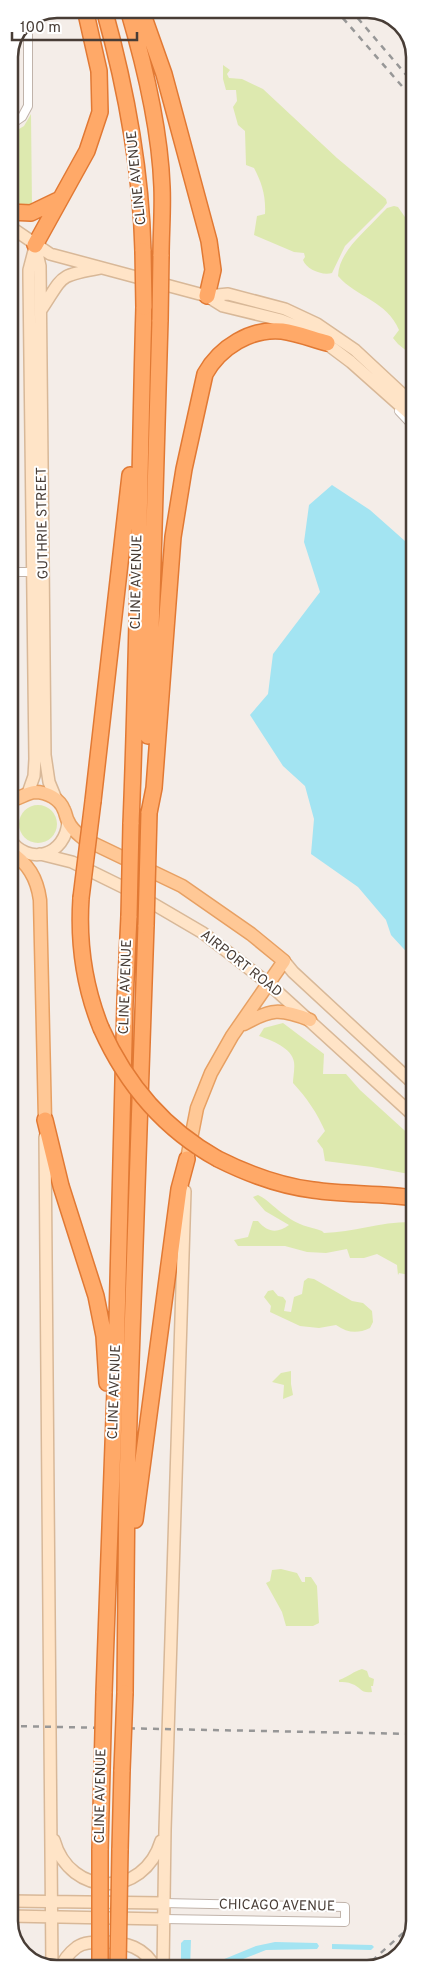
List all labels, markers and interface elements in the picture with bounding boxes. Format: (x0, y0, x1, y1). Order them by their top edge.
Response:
scale bar (12, 10, 138, 42)
text: 100 m (20, 19, 61, 38)
street label: CLINE AVENUE (124, 130, 150, 226)
street label: GUTHRIE STREET (34, 467, 52, 579)
street label: CLINE AVENUE (128, 534, 146, 630)
street label: AIRPORT ROAD (197, 927, 285, 1001)
street label: CLINE AVENUE (116, 939, 136, 1035)
street label: CLINE AVENUE (105, 1344, 125, 1440)
street label: CLINE AVENUE (92, 1748, 110, 1844)
street label: CHICAGO AVENUE (219, 1896, 335, 1916)

